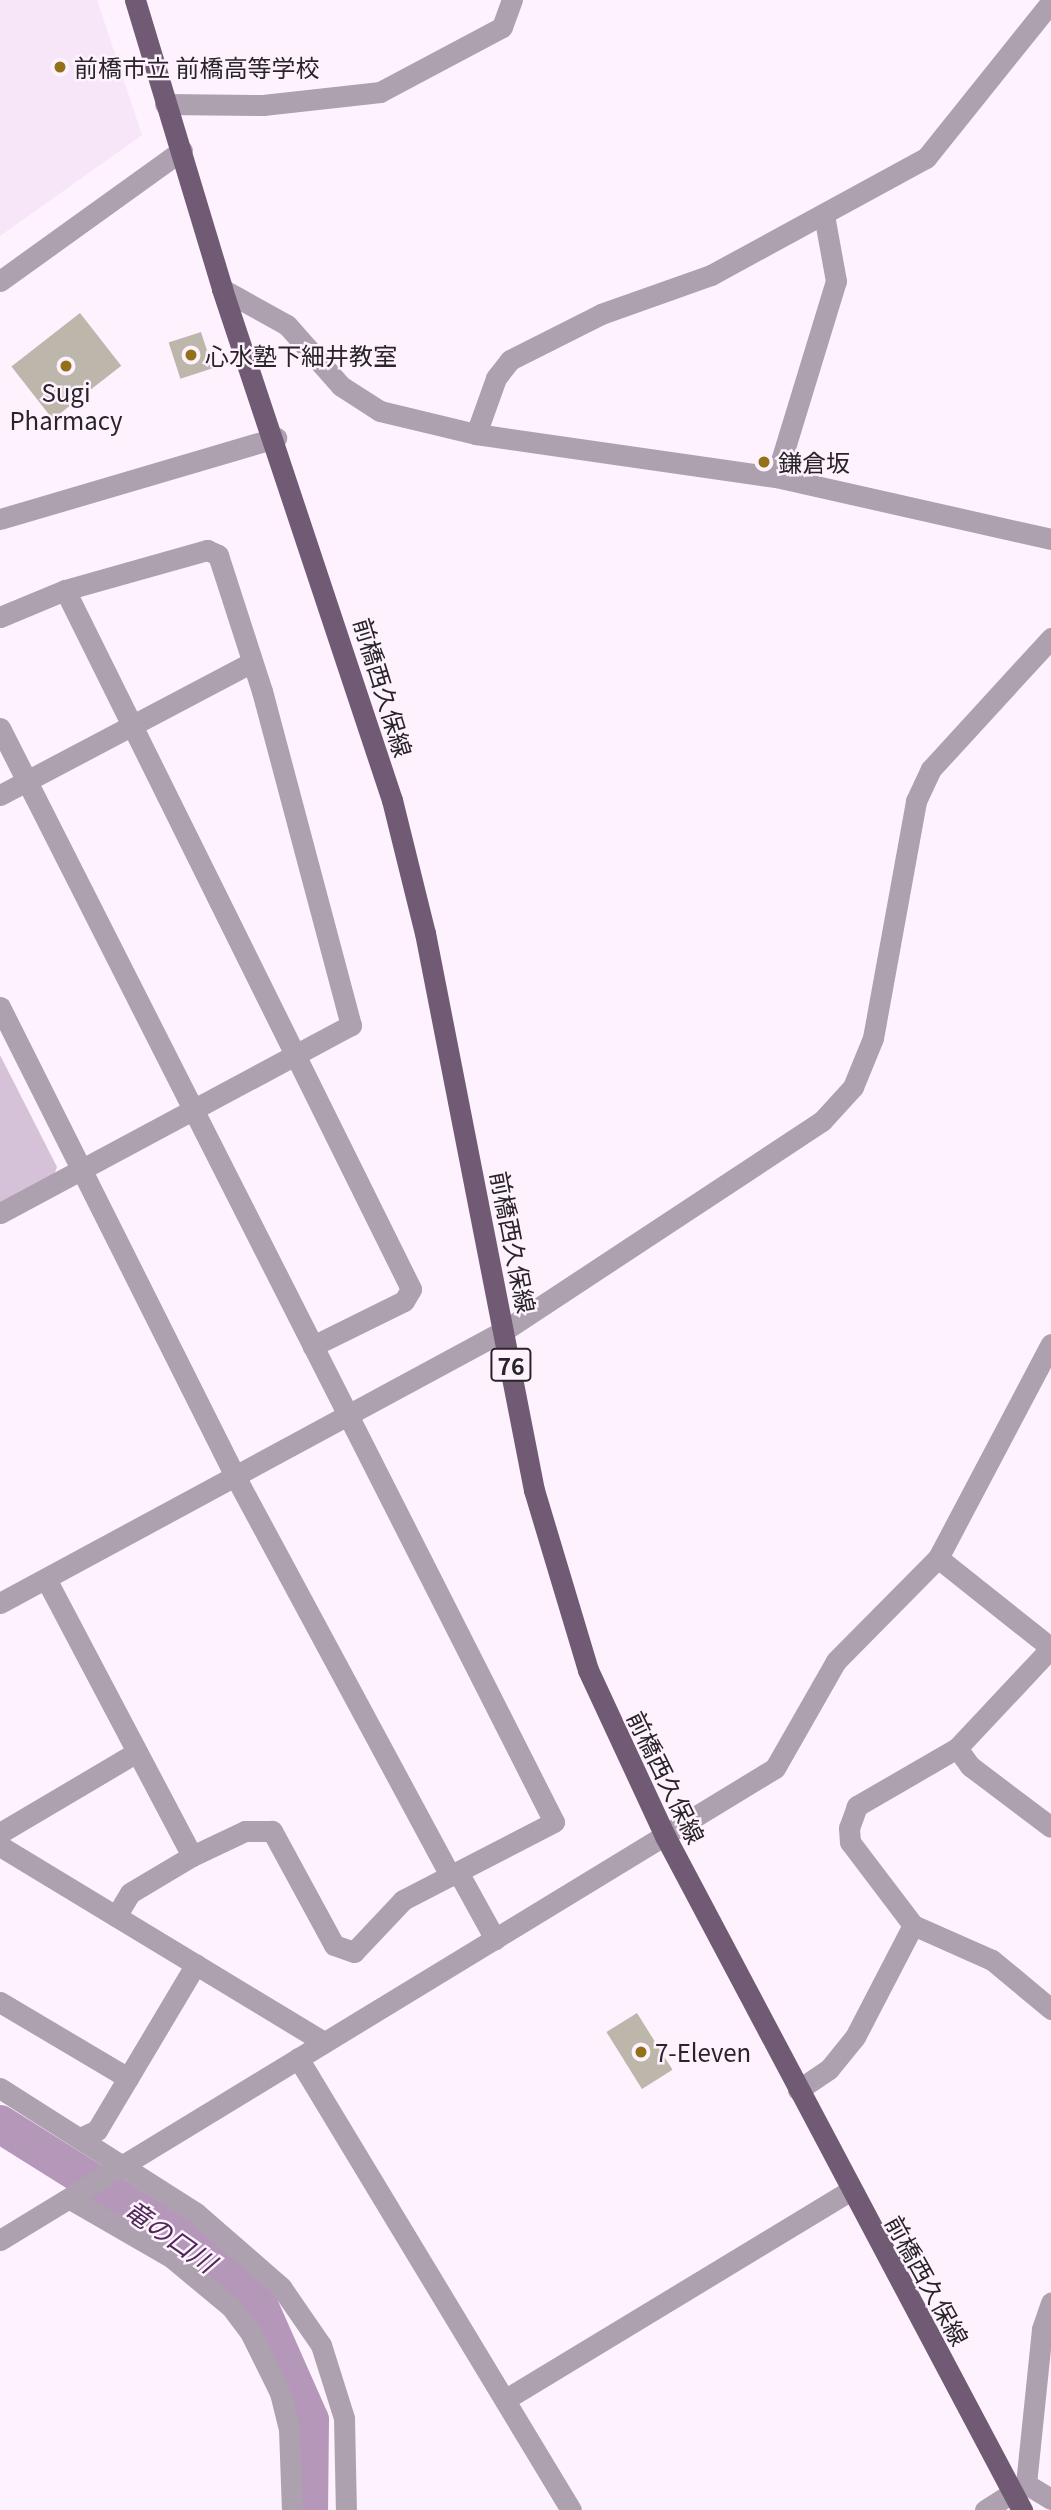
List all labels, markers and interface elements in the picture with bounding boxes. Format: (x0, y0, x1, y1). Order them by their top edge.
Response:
place label: 前橋市立 前橋高等学校 (74, 53, 319, 81)
marker: 前橋市立 前橋高等学校 (52, 59, 68, 75)
place label: 心水塾下細井教室 (205, 341, 397, 369)
marker: 心水塾下細井教室 (183, 347, 199, 363)
marker: Sugi Pharmacy (58, 358, 74, 374)
place label: Sugi Pharmacy (9, 378, 123, 434)
place label: 鎌倉坂 (778, 448, 850, 476)
marker: 鎌倉坂 (756, 454, 772, 470)
street label: 前橋西久保線 (349, 614, 419, 760)
street label: 前橋西久保線 (486, 1169, 542, 1315)
road number: 76 (490, 1346, 532, 1384)
street label: 前橋西久保線 (622, 1706, 712, 1848)
place label: 7-Eleven (655, 2038, 751, 2066)
marker: 7-Eleven (633, 2044, 649, 2060)
water label: 竜の口川 (119, 2192, 223, 2278)
street label: 前橋西久保線 (880, 2210, 976, 2350)

